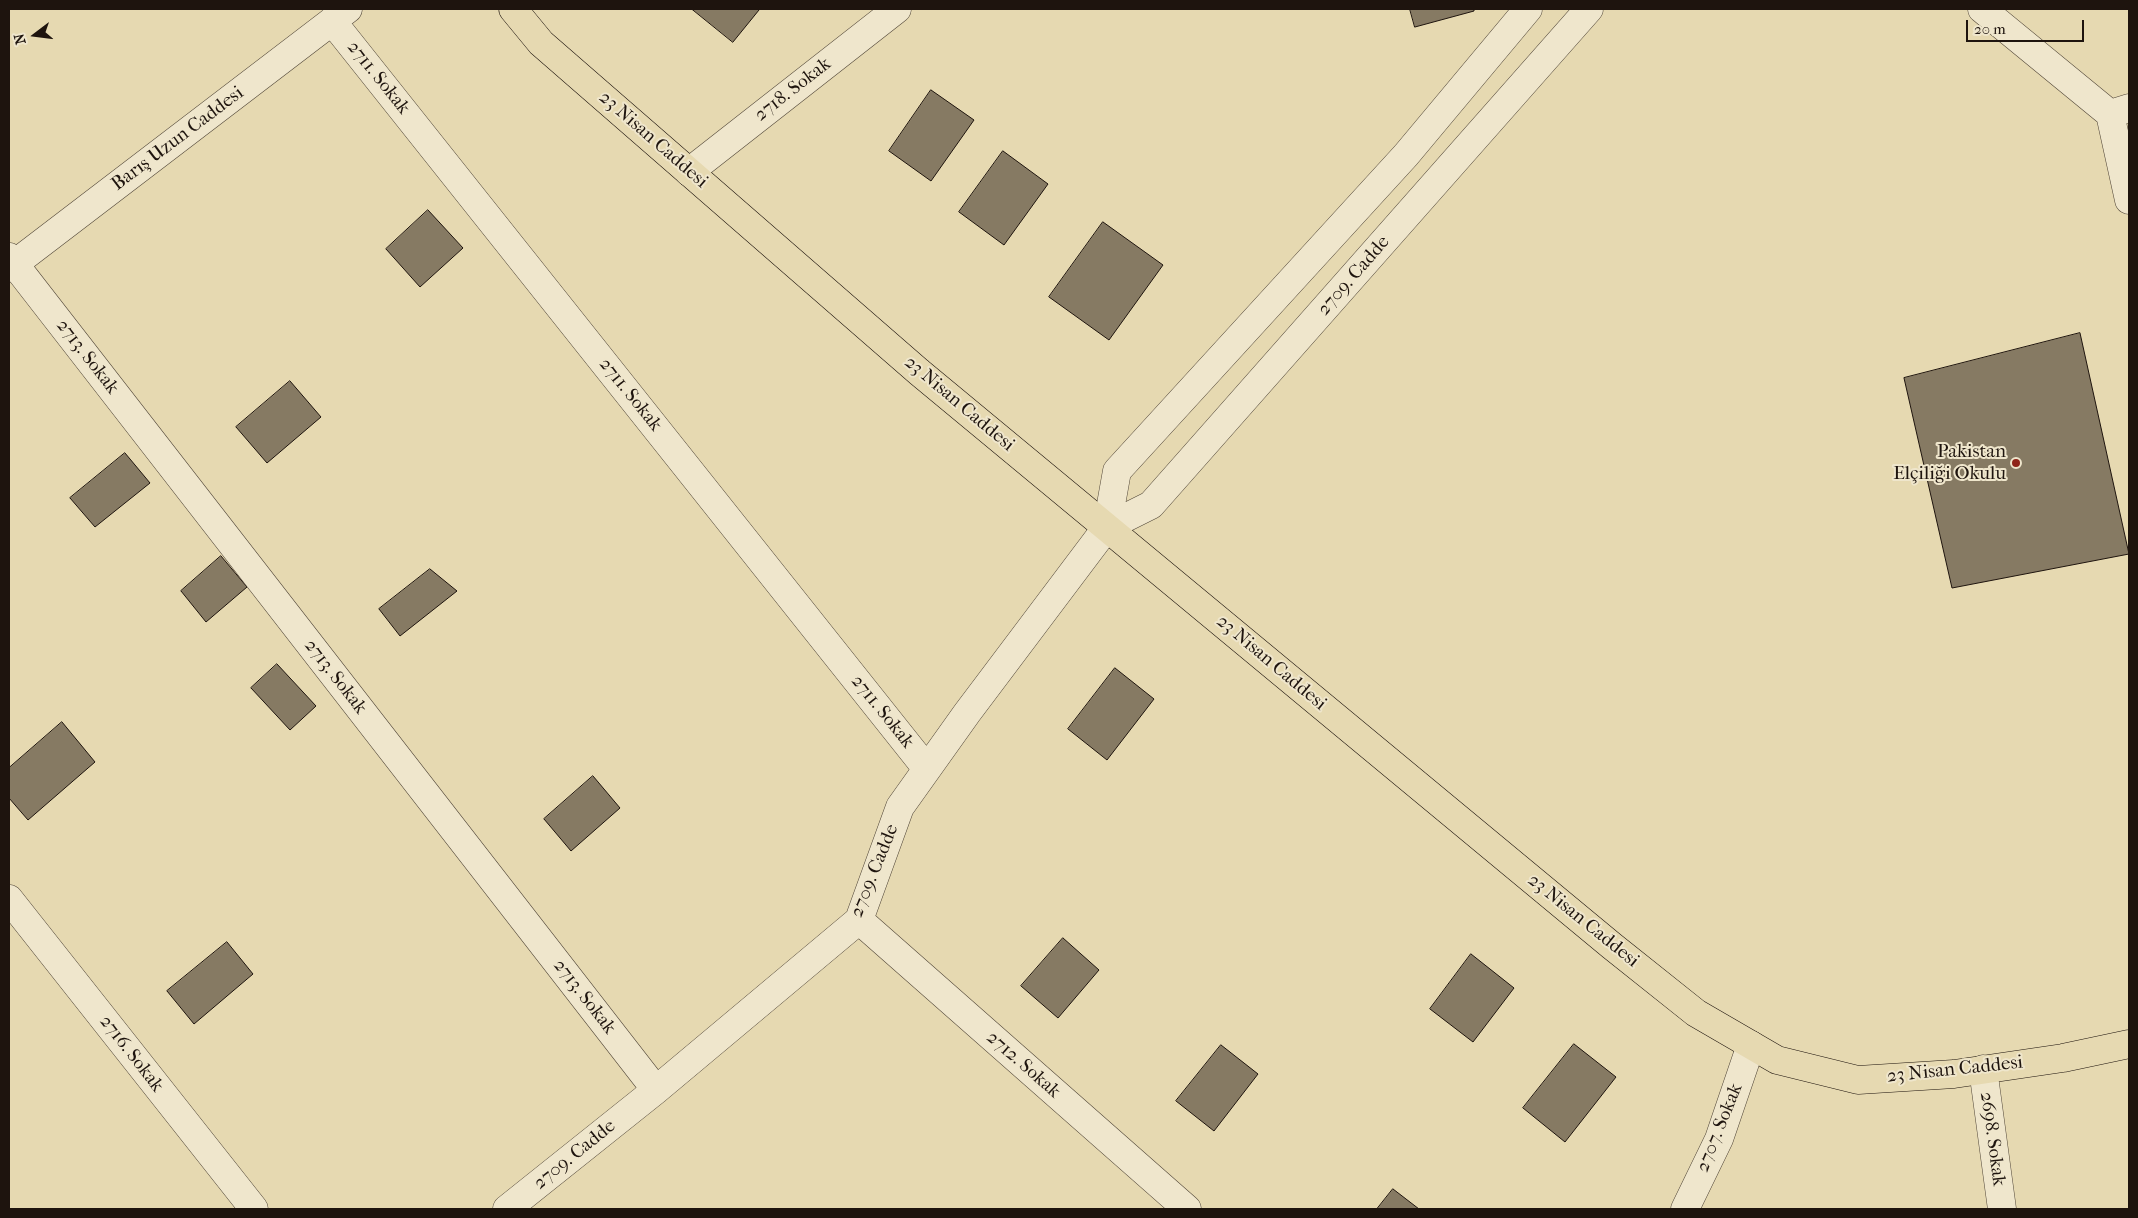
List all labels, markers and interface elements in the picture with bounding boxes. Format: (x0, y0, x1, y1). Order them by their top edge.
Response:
north arrow (10, 10, 60, 60)
scale bar (1968, 10, 2086, 42)
text: 20 m (1974, 20, 2006, 38)
text: N (10, 32, 30, 46)
street label: 2711. Sokak (341, 37, 415, 119)
street label: 2718. Sokak (750, 53, 836, 127)
street label: Barış Uzun Caddesi (108, 82, 248, 196)
street label: 23 Nisan Caddesi (594, 87, 712, 193)
street label: 2709. Cadde (1313, 231, 1395, 321)
street label: 2713. Sokak (51, 315, 123, 399)
street label: 23 Nisan Caddesi (899, 351, 1019, 457)
street label: 2711. Sokak (593, 354, 667, 436)
place label: Pakistan Elçiliği Okulu (1893, 441, 2006, 485)
marker: Pakistan Elçiliği Okulu (2010, 457, 2022, 469)
street label: 23 Nisan Caddesi (1211, 610, 1331, 716)
street label: 2713. Sokak (299, 635, 371, 719)
street label: 2711. Sokak (845, 671, 919, 753)
street label: 2709. Cadde (846, 821, 904, 921)
street label: 23 Nisan Caddesi (1523, 869, 1643, 973)
street label: 2713. Sokak (548, 955, 620, 1039)
street label: 2716. Sokak (94, 1011, 168, 1097)
street label: 2712. Sokak (981, 1027, 1065, 1103)
street label: 23 Nisan Caddesi (1886, 1052, 2024, 1088)
street label: 2707. Sokak (1692, 1080, 1748, 1176)
street label: 2698. Sokak (1974, 1090, 2010, 1188)
street label: 2709. Cadde (529, 1115, 621, 1195)

